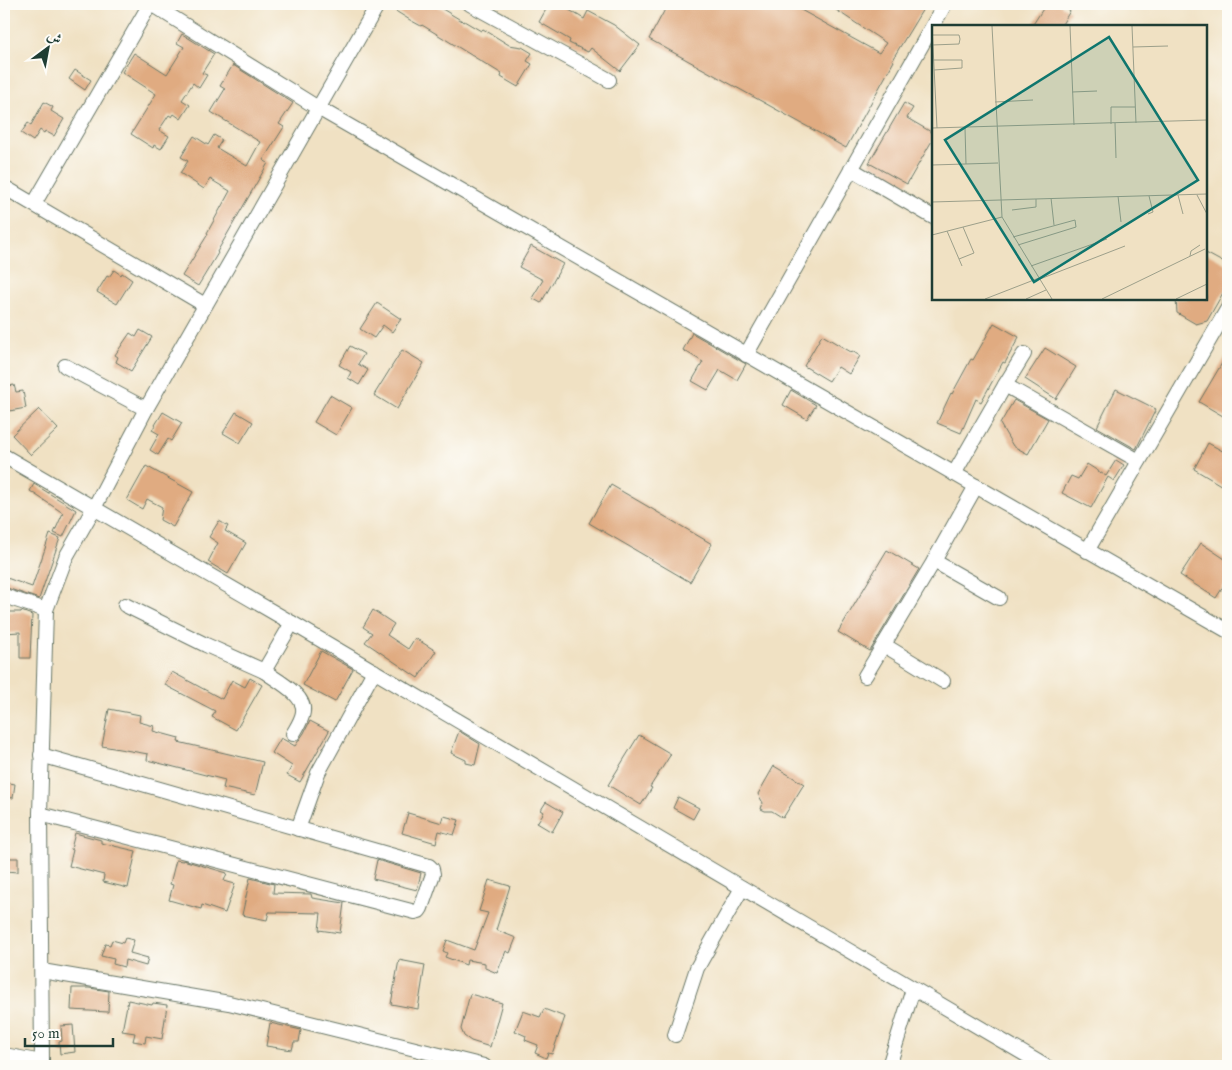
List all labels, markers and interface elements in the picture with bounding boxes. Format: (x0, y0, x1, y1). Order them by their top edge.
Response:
north arrow (22, 22, 72, 72)
inset map (932, 25, 1207, 300)
text: ش (44, 27, 65, 49)
scale bar (25, 1015, 112, 1047)
text: 50 m (32, 1024, 60, 1043)

